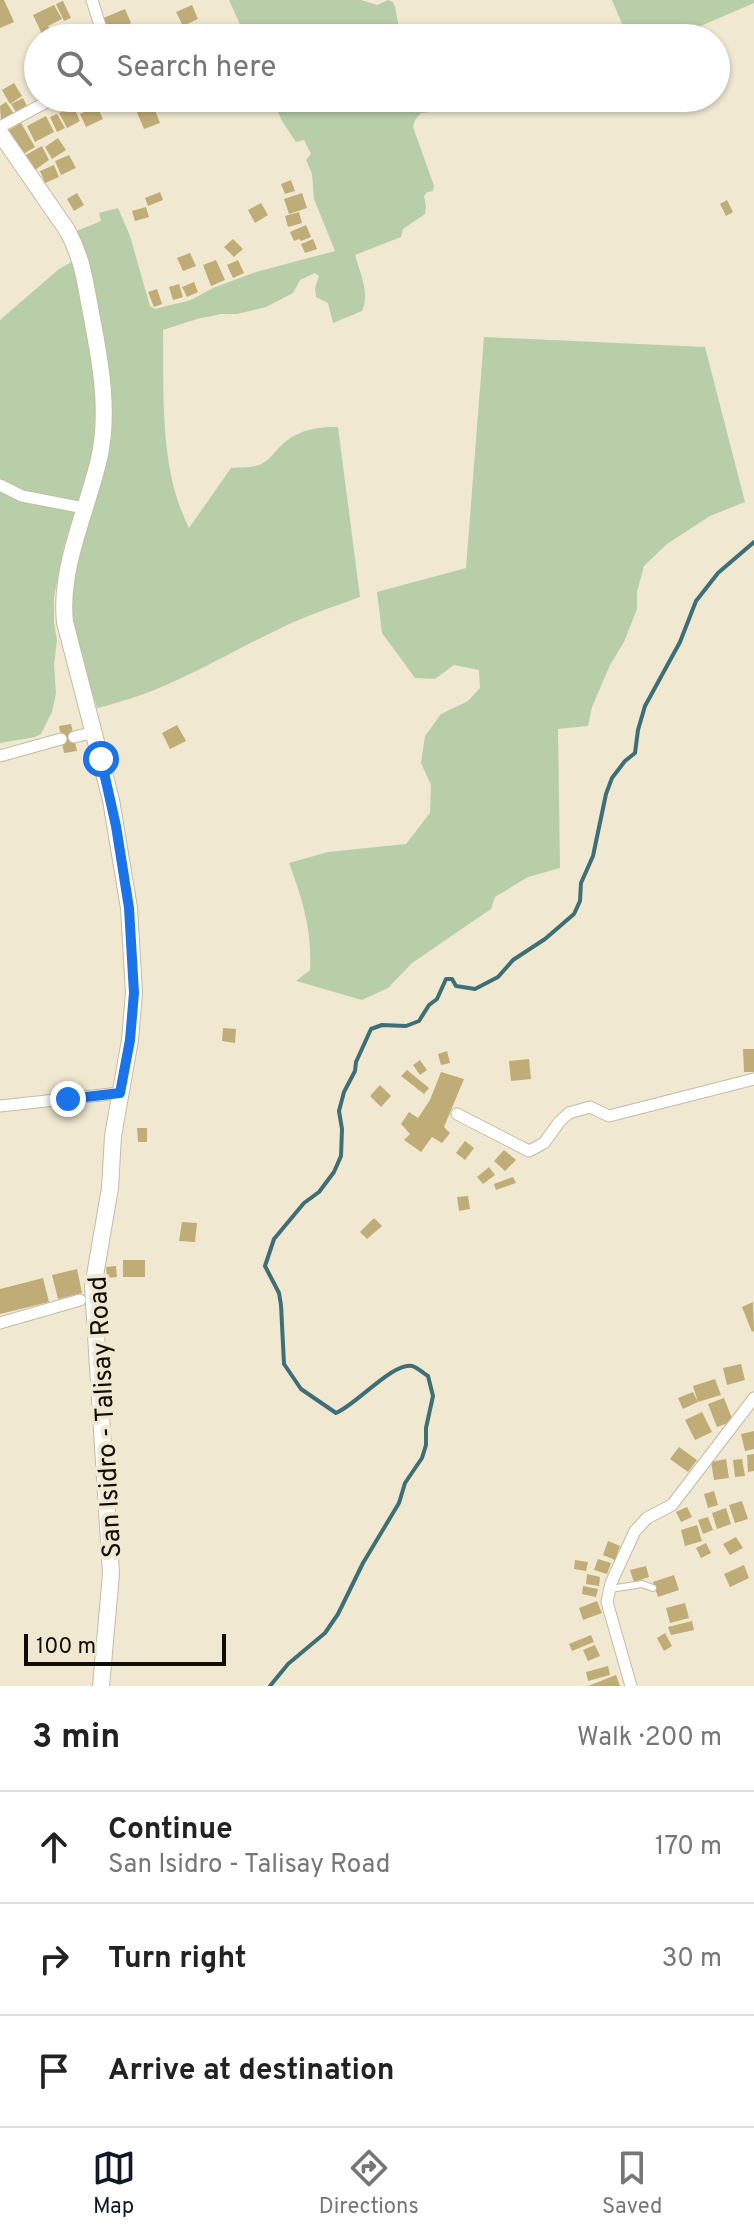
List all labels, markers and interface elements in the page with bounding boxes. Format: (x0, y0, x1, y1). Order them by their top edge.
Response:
search box (24, 24, 730, 112)
icon: search (52, 46, 96, 90)
text: Search here (116, 50, 276, 87)
route start (83, 741, 119, 777)
route end (50, 1081, 86, 1117)
street label: San Isidro - Talisay Road (83, 1275, 130, 1559)
scale bar (24, 1630, 226, 1666)
text: 100 m (36, 1634, 96, 1661)
text: 3 min (32, 1717, 120, 1760)
text: Walk · 200 m (577, 1722, 722, 1755)
text: Continue (108, 1812, 233, 1849)
icon: ahead (32, 1825, 76, 1869)
text: 170 m (655, 1831, 722, 1864)
text: San Isidro - Talisay Road (108, 1849, 390, 1882)
icon: right (32, 1937, 76, 1981)
text: Turn right (108, 1941, 246, 1978)
text: 30 m (662, 1943, 722, 1976)
icon: arrive (32, 2049, 76, 2093)
text: Arrive at destination (108, 2053, 394, 2090)
tab: Map (92, 2146, 136, 2221)
tab: Directions (319, 2146, 419, 2221)
tab: Saved (602, 2146, 662, 2221)

